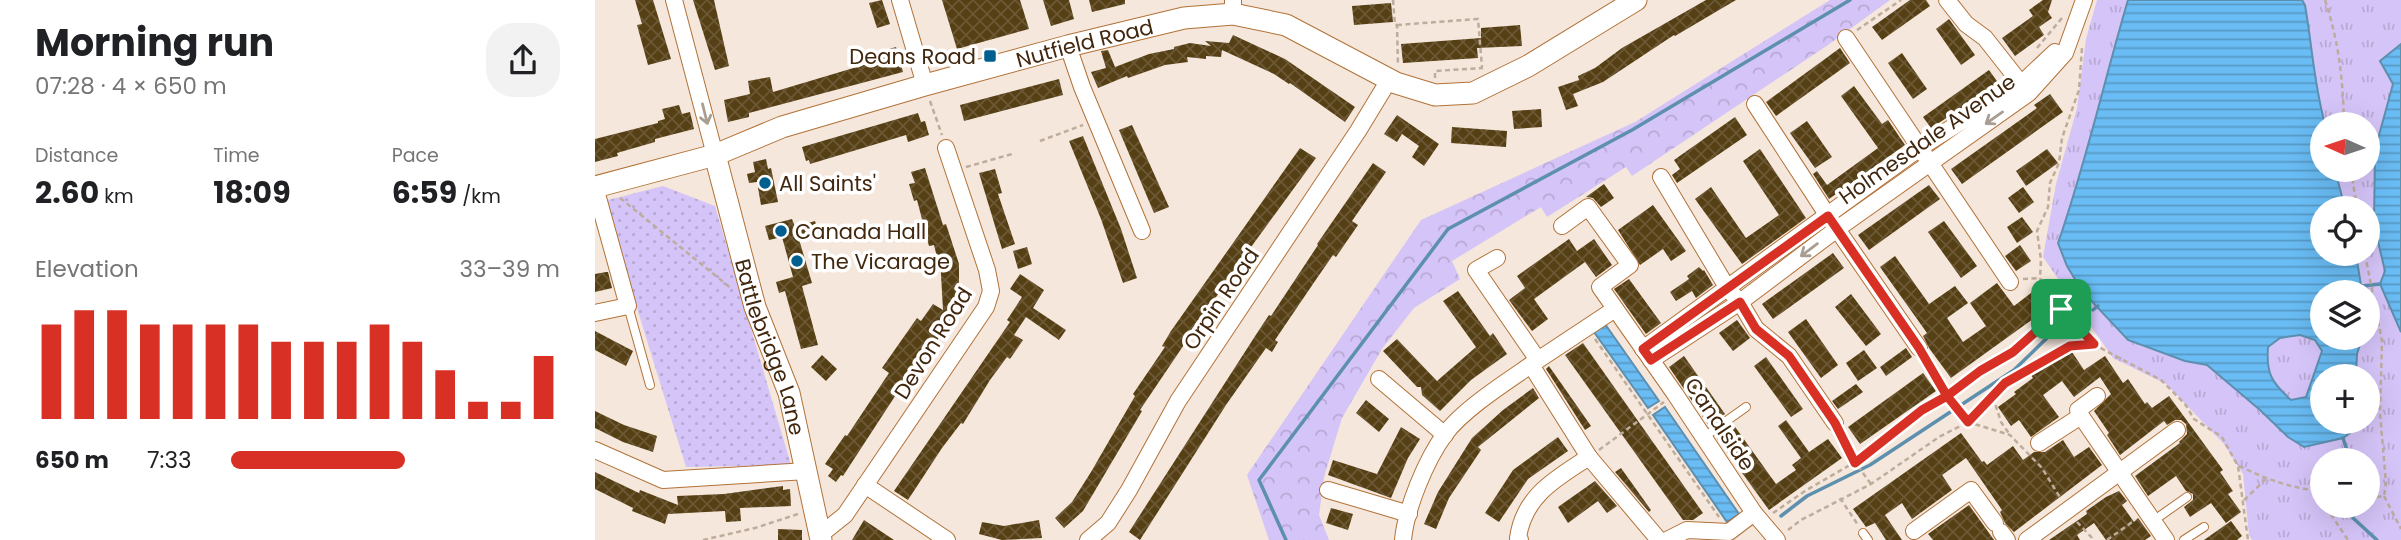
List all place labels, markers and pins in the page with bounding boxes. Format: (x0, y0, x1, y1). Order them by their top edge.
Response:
place label: Deans Road (849, 42, 976, 71)
marker: Deans Road (982, 48, 998, 64)
place label: All Saints' (779, 169, 876, 198)
marker: All Saints' (757, 175, 773, 191)
place label: Canada Hall (795, 217, 926, 246)
marker: Canada Hall (773, 223, 789, 239)
place label: The Vicarage (811, 247, 950, 276)
marker: The Vicarage (789, 253, 805, 269)
pin (2031, 279, 2091, 339)

